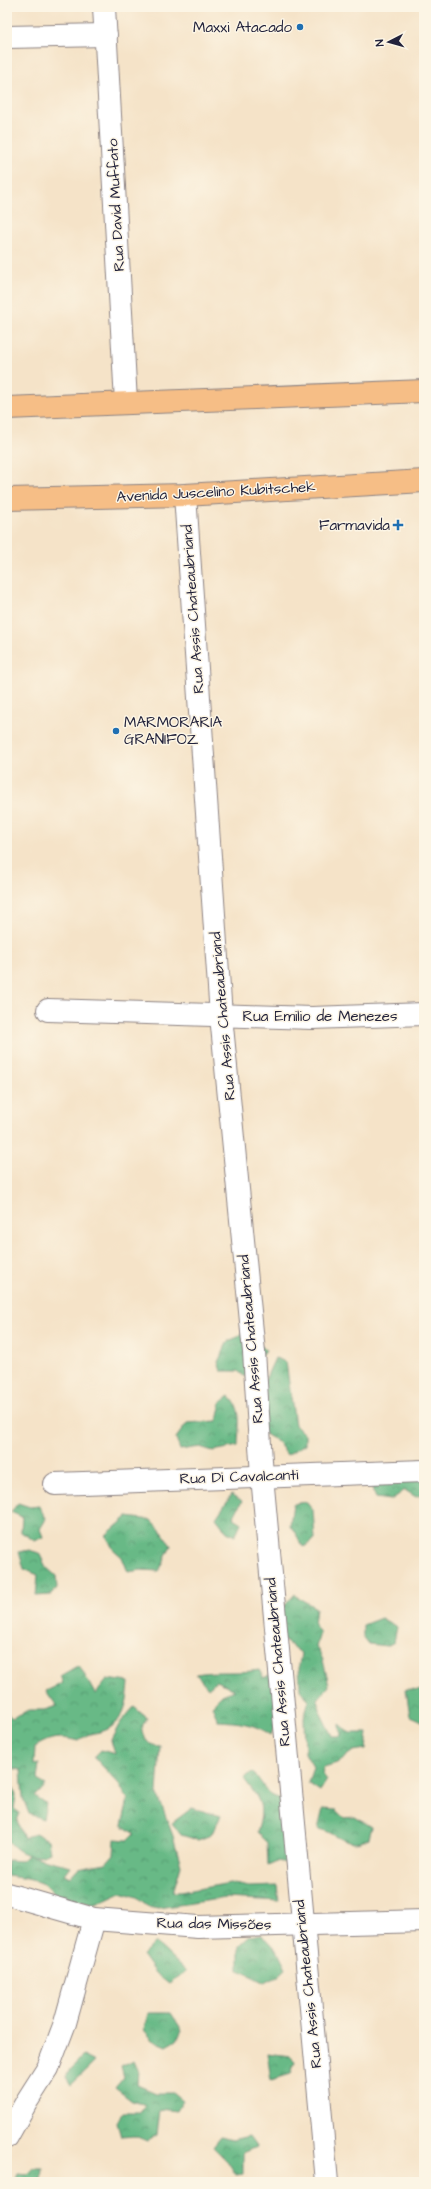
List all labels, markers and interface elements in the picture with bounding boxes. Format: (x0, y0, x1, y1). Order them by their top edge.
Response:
place label: Maxxi Atacado (193, 17, 293, 38)
marker: Maxxi Atacado (295, 22, 305, 32)
north arrow (369, 22, 409, 62)
text: N (372, 39, 387, 47)
street label: Rua David Muffato (102, 137, 130, 272)
street label: Avenida Juscelino Kubitschek (116, 476, 316, 508)
place label: Farmavida (319, 515, 390, 536)
marker: Farmavida (393, 520, 403, 530)
street label: Rua Assis Chateaubriand (177, 524, 209, 694)
place label: MARMORARIA GRANIFOZ (124, 712, 222, 750)
marker: MARMORARIA GRANIFOZ (111, 726, 121, 736)
street label: Rua Assis Chateaubriand (205, 930, 241, 1101)
street label: Rua Emilio de Menezes (243, 1006, 398, 1027)
street label: Rua Assis Chateaubriand (233, 1253, 269, 1424)
street label: Rua Di Cavalcanti (179, 1464, 300, 1490)
street label: Rua Assis Chateaubriand (260, 1576, 296, 1747)
street label: Rua Assis Chateaubriand (289, 1898, 327, 2069)
street label: Rua das Missões (157, 1913, 272, 1936)

